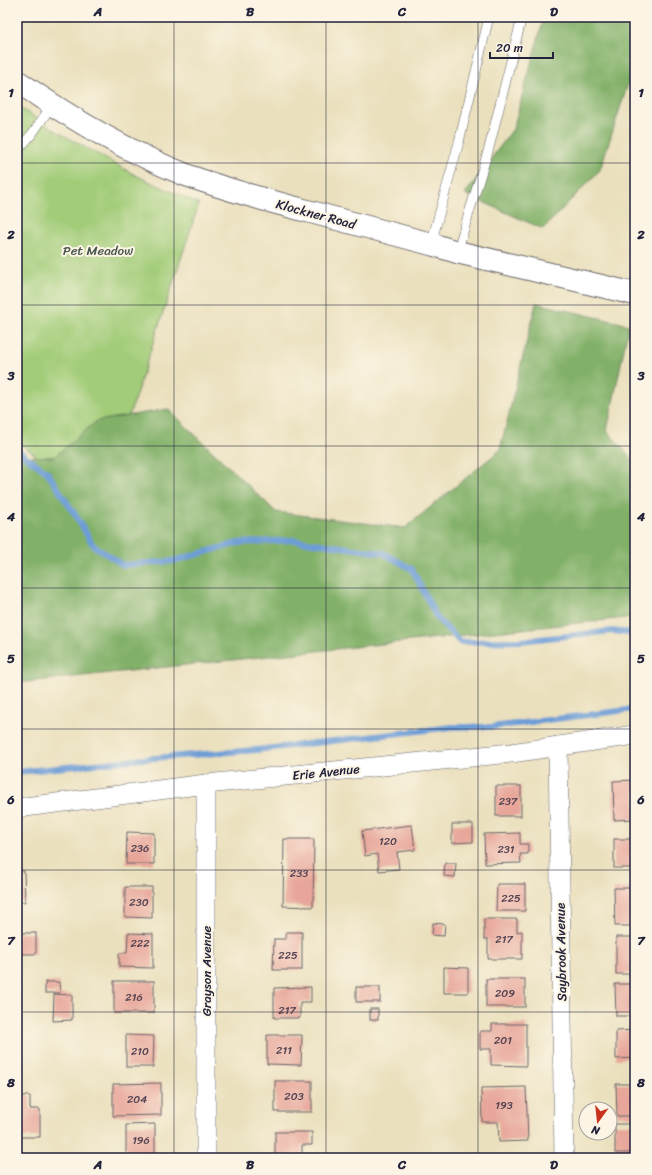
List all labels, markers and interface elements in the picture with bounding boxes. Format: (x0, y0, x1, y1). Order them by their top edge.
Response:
text: A (93, 0, 102, 23)
text: B (246, 0, 255, 23)
text: C (397, 0, 407, 23)
text: D (550, 0, 558, 23)
scale bar (490, 34, 553, 60)
text: 20 m (496, 37, 523, 59)
text: 1 (8, 81, 14, 104)
text: 1 (638, 81, 644, 104)
street label: Klockner Road (274, 192, 360, 236)
text: 2 (6, 223, 15, 246)
text: 2 (636, 223, 645, 246)
park label: Pet Meadow (63, 239, 133, 262)
text: 3 (6, 364, 15, 387)
text: 3 (636, 364, 645, 387)
text: 4 (6, 505, 16, 528)
text: 4 (636, 505, 646, 528)
text: 5 (7, 647, 15, 670)
text: 5 (637, 647, 645, 670)
street label: Erie Avenue (291, 757, 361, 787)
text: 6 (6, 788, 15, 811)
text: 6 (636, 788, 645, 811)
house number: 237 (499, 792, 518, 811)
house number: 120 (379, 832, 397, 851)
house number: 236 (131, 839, 149, 858)
house number: 231 (497, 840, 515, 859)
house number: 233 (290, 864, 308, 883)
house number: 225 (501, 889, 521, 908)
house number: 230 (129, 893, 149, 912)
street label: Saybrook Avenue (549, 903, 573, 1001)
street label: Grayson Avenue (195, 925, 218, 1016)
text: 7 (7, 929, 16, 952)
text: 7 (637, 929, 646, 952)
house number: 217 (495, 930, 513, 949)
house number: 222 (130, 934, 150, 953)
house number: 225 (278, 946, 298, 965)
house number: 209 (495, 984, 515, 1003)
house number: 216 (125, 988, 143, 1007)
house number: 217 (278, 1001, 296, 1020)
house number: 201 (494, 1031, 512, 1050)
house number: 211 (276, 1041, 292, 1060)
house number: 210 (131, 1042, 149, 1061)
text: 8 (6, 1071, 15, 1094)
text: 8 (636, 1071, 645, 1094)
house number: 203 (284, 1087, 304, 1106)
house number: 204 (127, 1090, 147, 1109)
house number: 193 (495, 1096, 513, 1115)
north arrow (578, 1101, 618, 1141)
text: N (589, 1120, 603, 1141)
house number: 196 (132, 1131, 150, 1150)
text: A (93, 1153, 102, 1175)
text: B (246, 1153, 255, 1175)
text: C (397, 1153, 407, 1175)
text: D (550, 1153, 558, 1175)

